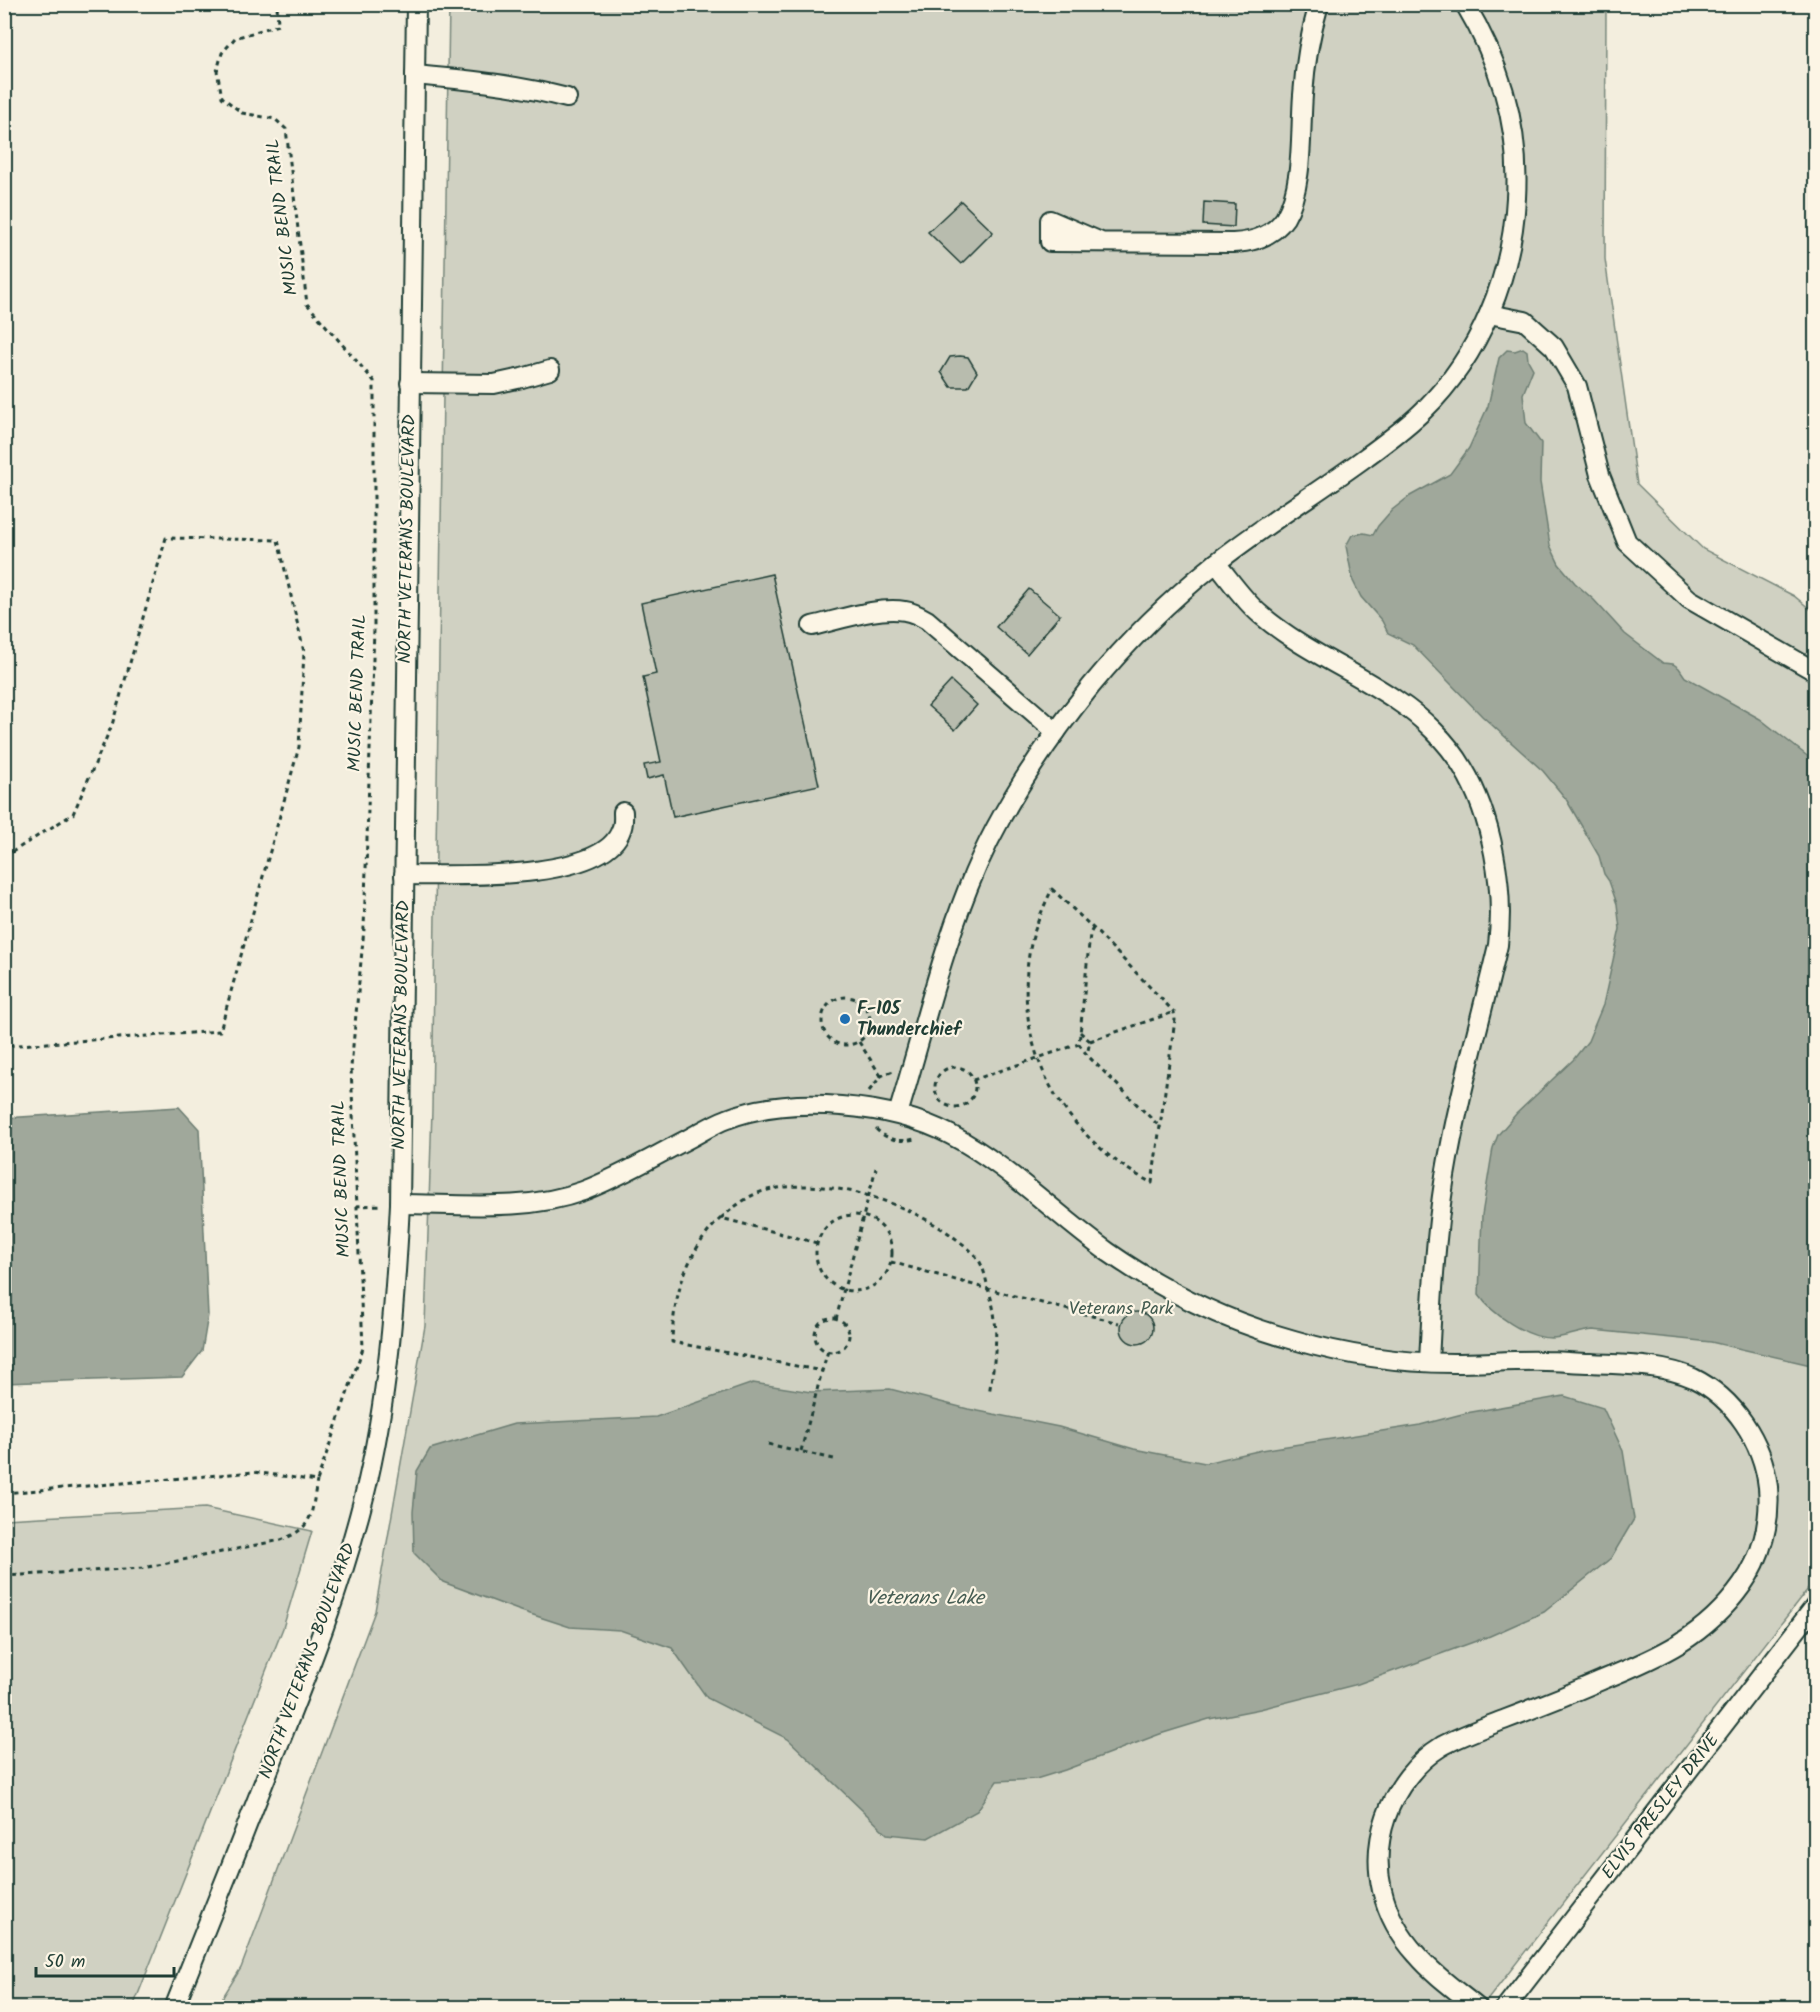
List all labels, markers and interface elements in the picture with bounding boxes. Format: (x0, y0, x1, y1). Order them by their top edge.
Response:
street label: MUSIC BEND TRAIL (259, 137, 307, 297)
street label: NORTH VETERANS BOULEVARD (391, 414, 425, 664)
street label: MUSIC BEND TRAIL (341, 614, 375, 772)
street label: NORTH VETERANS BOULEVARD (385, 900, 419, 1150)
place label: F-105 Thunderchief (857, 995, 963, 1045)
marker: F-105 Thunderchief (838, 1012, 852, 1026)
street label: MUSIC BEND TRAIL (325, 1100, 359, 1258)
park label: Veterans Park (1069, 1295, 1174, 1324)
street label: NORTH VETERANS BOULEVARD (252, 1538, 364, 1783)
water label: Veterans Lake (866, 1583, 986, 1615)
street label: ELVIS PRESLEY DRIVE (1595, 1727, 1728, 1886)
scale bar (36, 1940, 174, 1978)
text: 50 m (45, 1948, 85, 1977)

